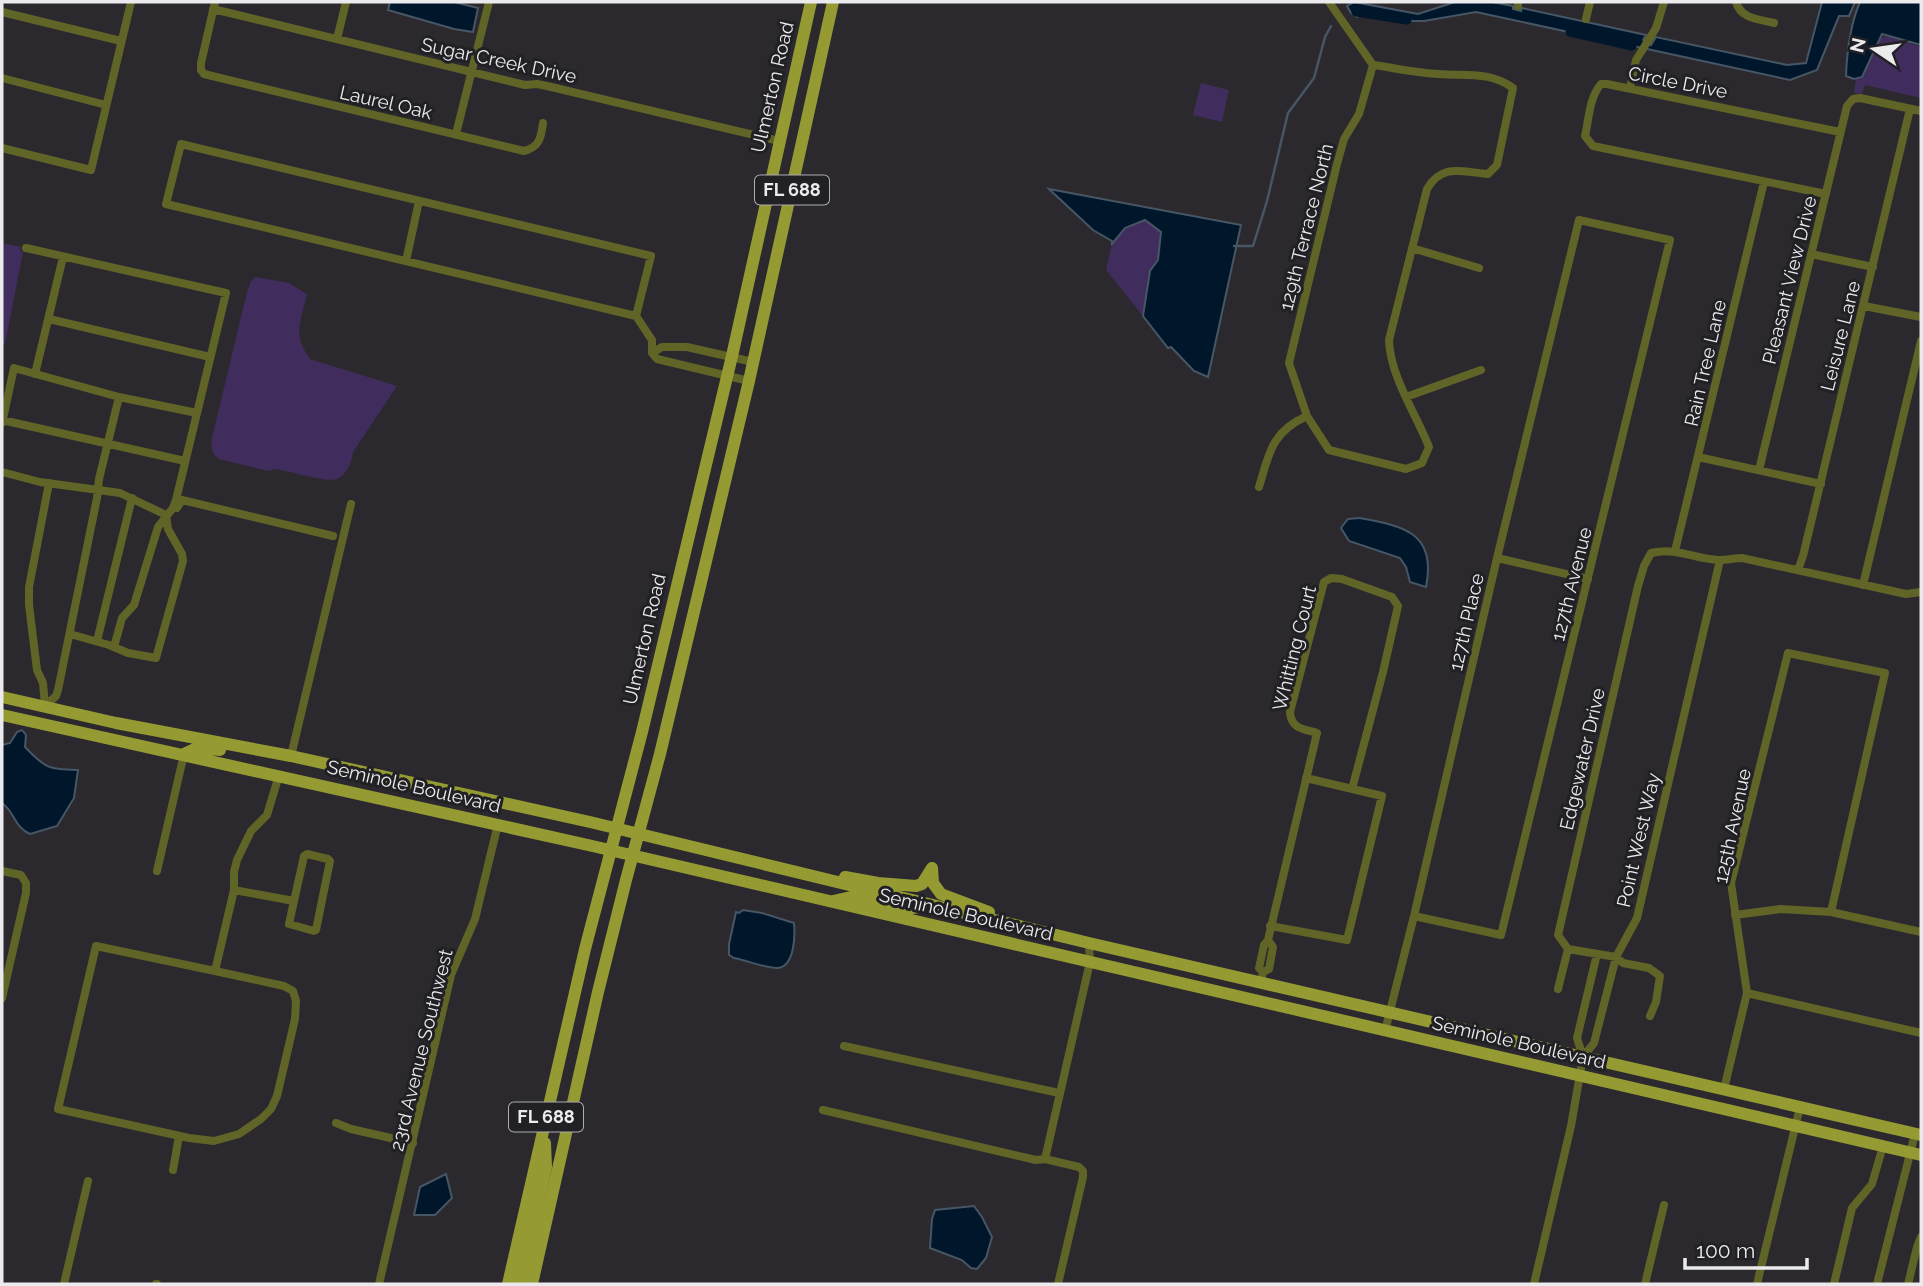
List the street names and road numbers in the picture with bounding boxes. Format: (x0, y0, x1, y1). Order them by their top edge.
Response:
street label: Ulmerton Road (746, 19, 798, 155)
street label: Sugar Creek Drive (419, 33, 579, 87)
street label: Circle Drive (1627, 62, 1729, 102)
street label: Laurel Oak (338, 81, 434, 123)
street label: 129th Terrace North (1275, 141, 1337, 313)
road number: FL 688 (755, 176, 829, 204)
street label: Pleasant View Drive (1757, 194, 1821, 366)
street label: Leisure Lane (1816, 279, 1864, 393)
street label: Rain Tree Lane (1680, 298, 1730, 428)
street label: 127th Avenue (1546, 525, 1596, 643)
street label: Ulmerton Road (618, 571, 670, 707)
street label: 127th Place (1444, 571, 1488, 673)
street label: Whitting Court (1268, 582, 1320, 713)
street label: Edgewater Drive (1555, 686, 1609, 832)
street label: Seminole Boulevard (325, 755, 503, 817)
street label: 125th Avenue (1709, 767, 1755, 885)
street label: Point West Way (1612, 771, 1664, 909)
street label: Seminole Boulevard (877, 883, 1055, 945)
street label: 23rd Avenue Southwest (385, 946, 457, 1153)
street label: Seminole Boulevard (1430, 1011, 1608, 1073)
road number: FL 688 (509, 1102, 583, 1132)

